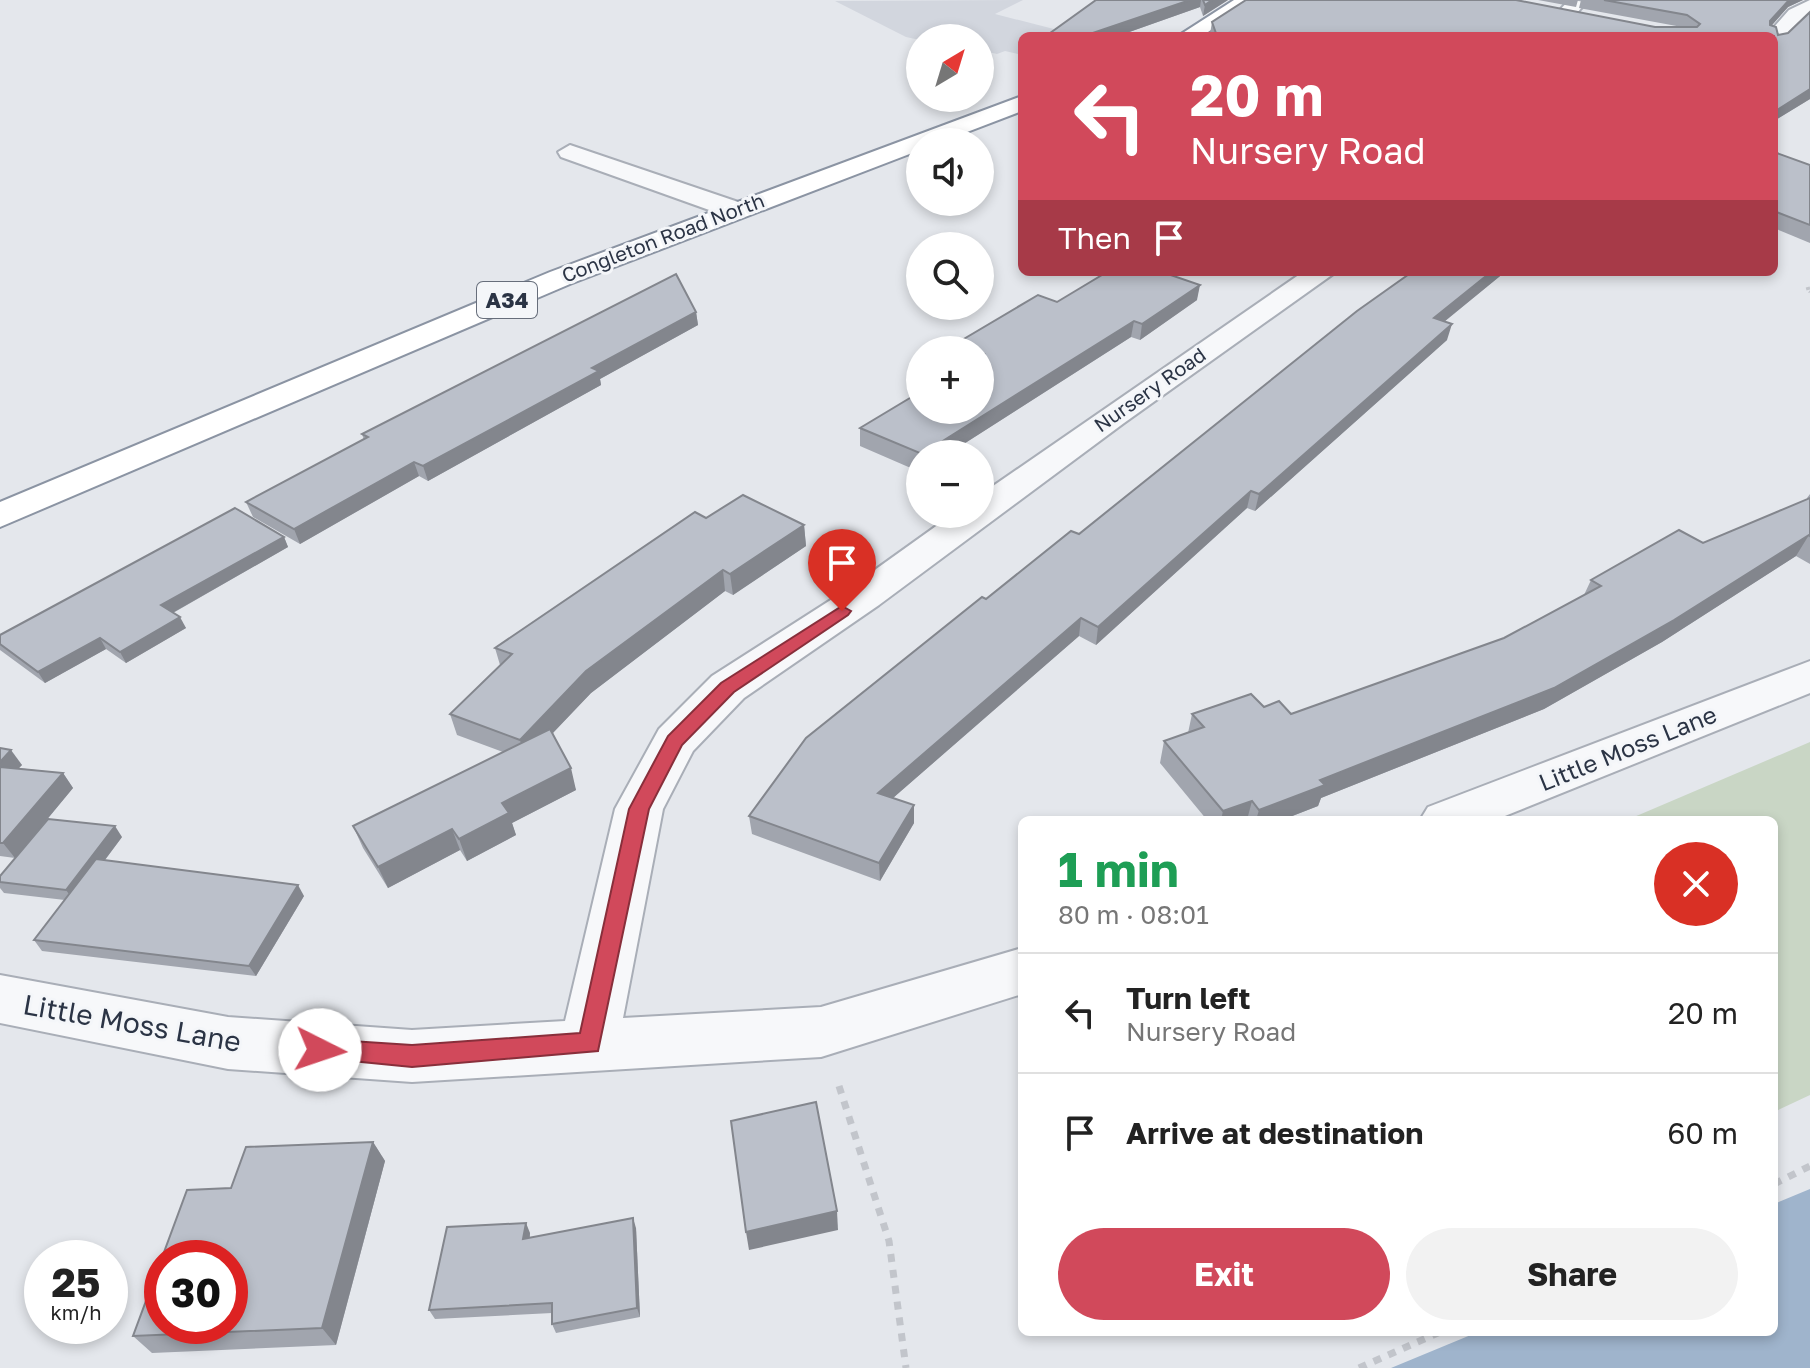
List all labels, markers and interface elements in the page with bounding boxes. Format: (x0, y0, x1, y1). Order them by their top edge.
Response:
north arrow (906, 24, 994, 112)
map controls (906, 24, 994, 528)
text: 20 m (1190, 61, 1324, 128)
icon: left (1058, 64, 1162, 168)
button: sound (906, 128, 994, 216)
text: Nursery Road (1190, 129, 1426, 172)
street label: Congleton Road North (558, 187, 767, 287)
icon: arrive (1147, 216, 1191, 260)
text: Then (1058, 220, 1131, 256)
button: search (906, 232, 994, 320)
road number: A34 (477, 282, 537, 318)
button: + (906, 336, 994, 424)
street label: Nursery Road (1089, 342, 1210, 437)
button: − (906, 440, 994, 528)
pin (808, 529, 876, 611)
icon: arrive (820, 541, 864, 585)
street label: Little Moss Lane (1534, 699, 1721, 796)
text: 1 min (1058, 840, 1179, 898)
button: close (1654, 842, 1738, 926)
text: 80 m · 08:01 (1058, 899, 1209, 930)
text: Turn left (1126, 980, 1251, 1016)
street label: Little Moss Lane (21, 987, 244, 1058)
icon: left (1058, 991, 1102, 1035)
text: 20 m (1668, 995, 1738, 1031)
position arrow (278, 1008, 362, 1092)
text: Nursery Road (1126, 1016, 1296, 1047)
icon: arrive (1058, 1111, 1102, 1155)
text: Arrive at destination (1126, 1115, 1423, 1151)
text: 60 m (1667, 1115, 1738, 1151)
button: Exit (1058, 1228, 1390, 1320)
button: Share (1406, 1228, 1738, 1320)
speed limit sign: 30 (144, 1240, 248, 1344)
text: 25 (52, 1258, 100, 1306)
text: km/h (51, 1300, 101, 1324)

